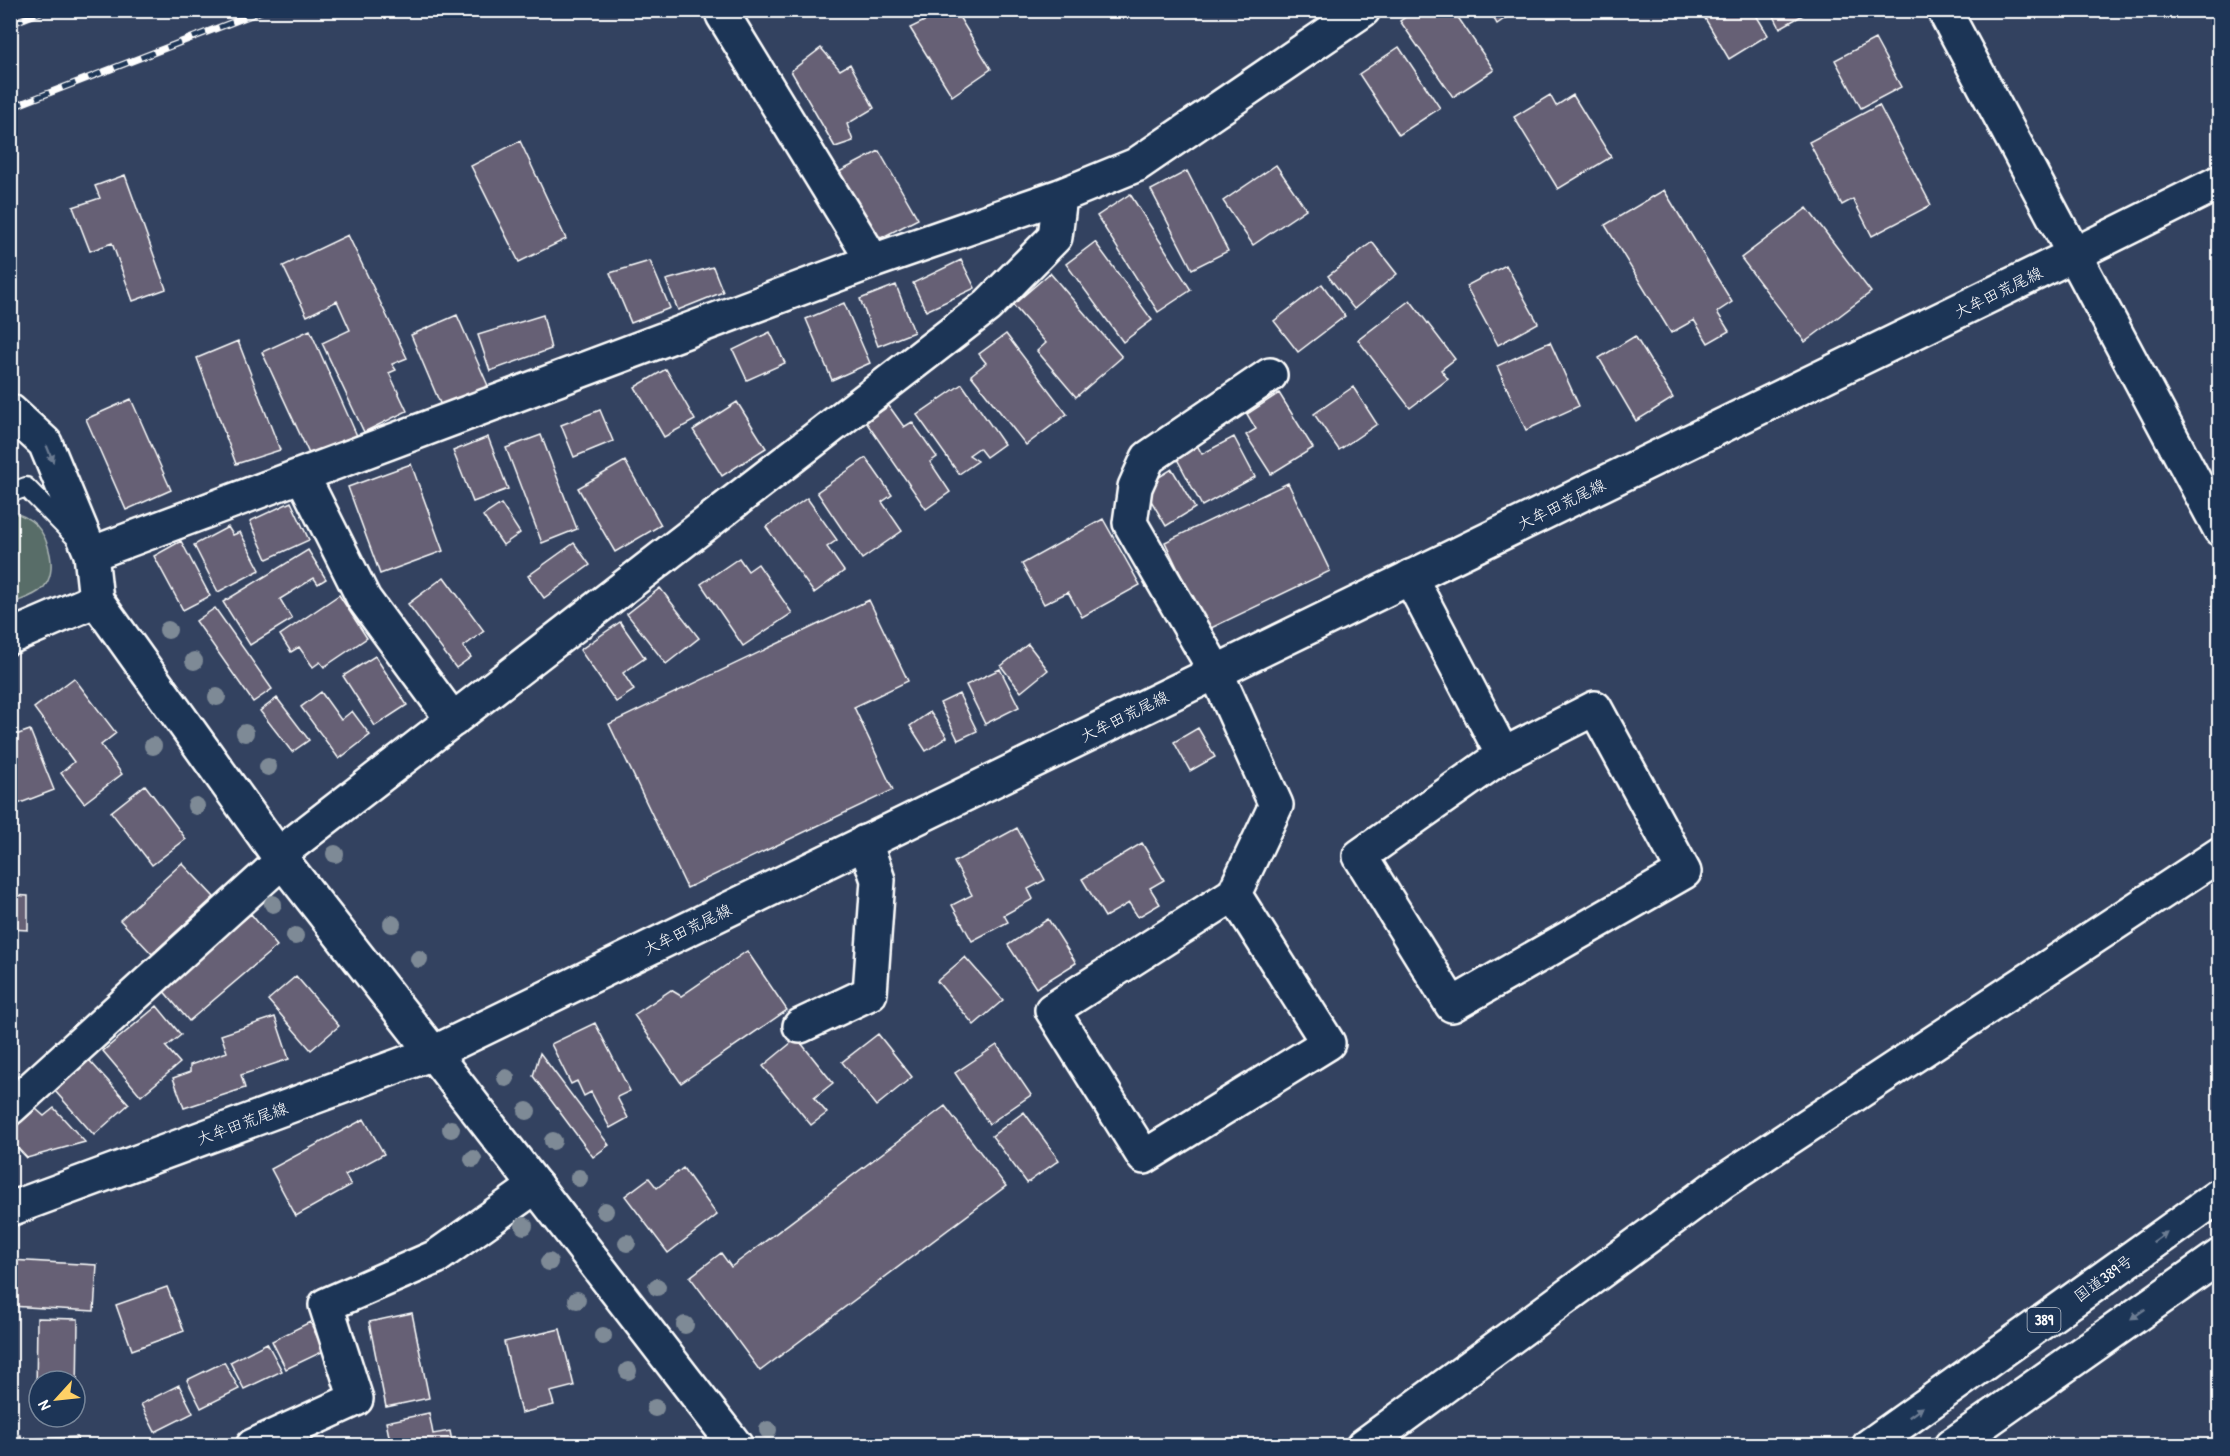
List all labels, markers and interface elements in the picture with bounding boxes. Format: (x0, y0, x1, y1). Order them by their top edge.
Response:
street label: 大牟田荒尾線 (1950, 261, 2046, 323)
one-way arrow (45, 445, 55, 463)
street label: 大牟田荒尾線 (1513, 473, 1609, 535)
street label: 大牟田荒尾線 (1076, 685, 1172, 747)
street label: 大牟田荒尾線 (639, 898, 735, 960)
street label: 大牟田荒尾線 (193, 1096, 291, 1150)
one-way arrow (2152, 1231, 2168, 1243)
street label: 国道389号 (2069, 1249, 2137, 1307)
road number: 389 (2028, 1308, 2060, 1332)
one-way arrow (2130, 1308, 2146, 1320)
north arrow (27, 1369, 87, 1429)
text: N (32, 1397, 55, 1415)
one-way arrow (1909, 1406, 1924, 1418)

